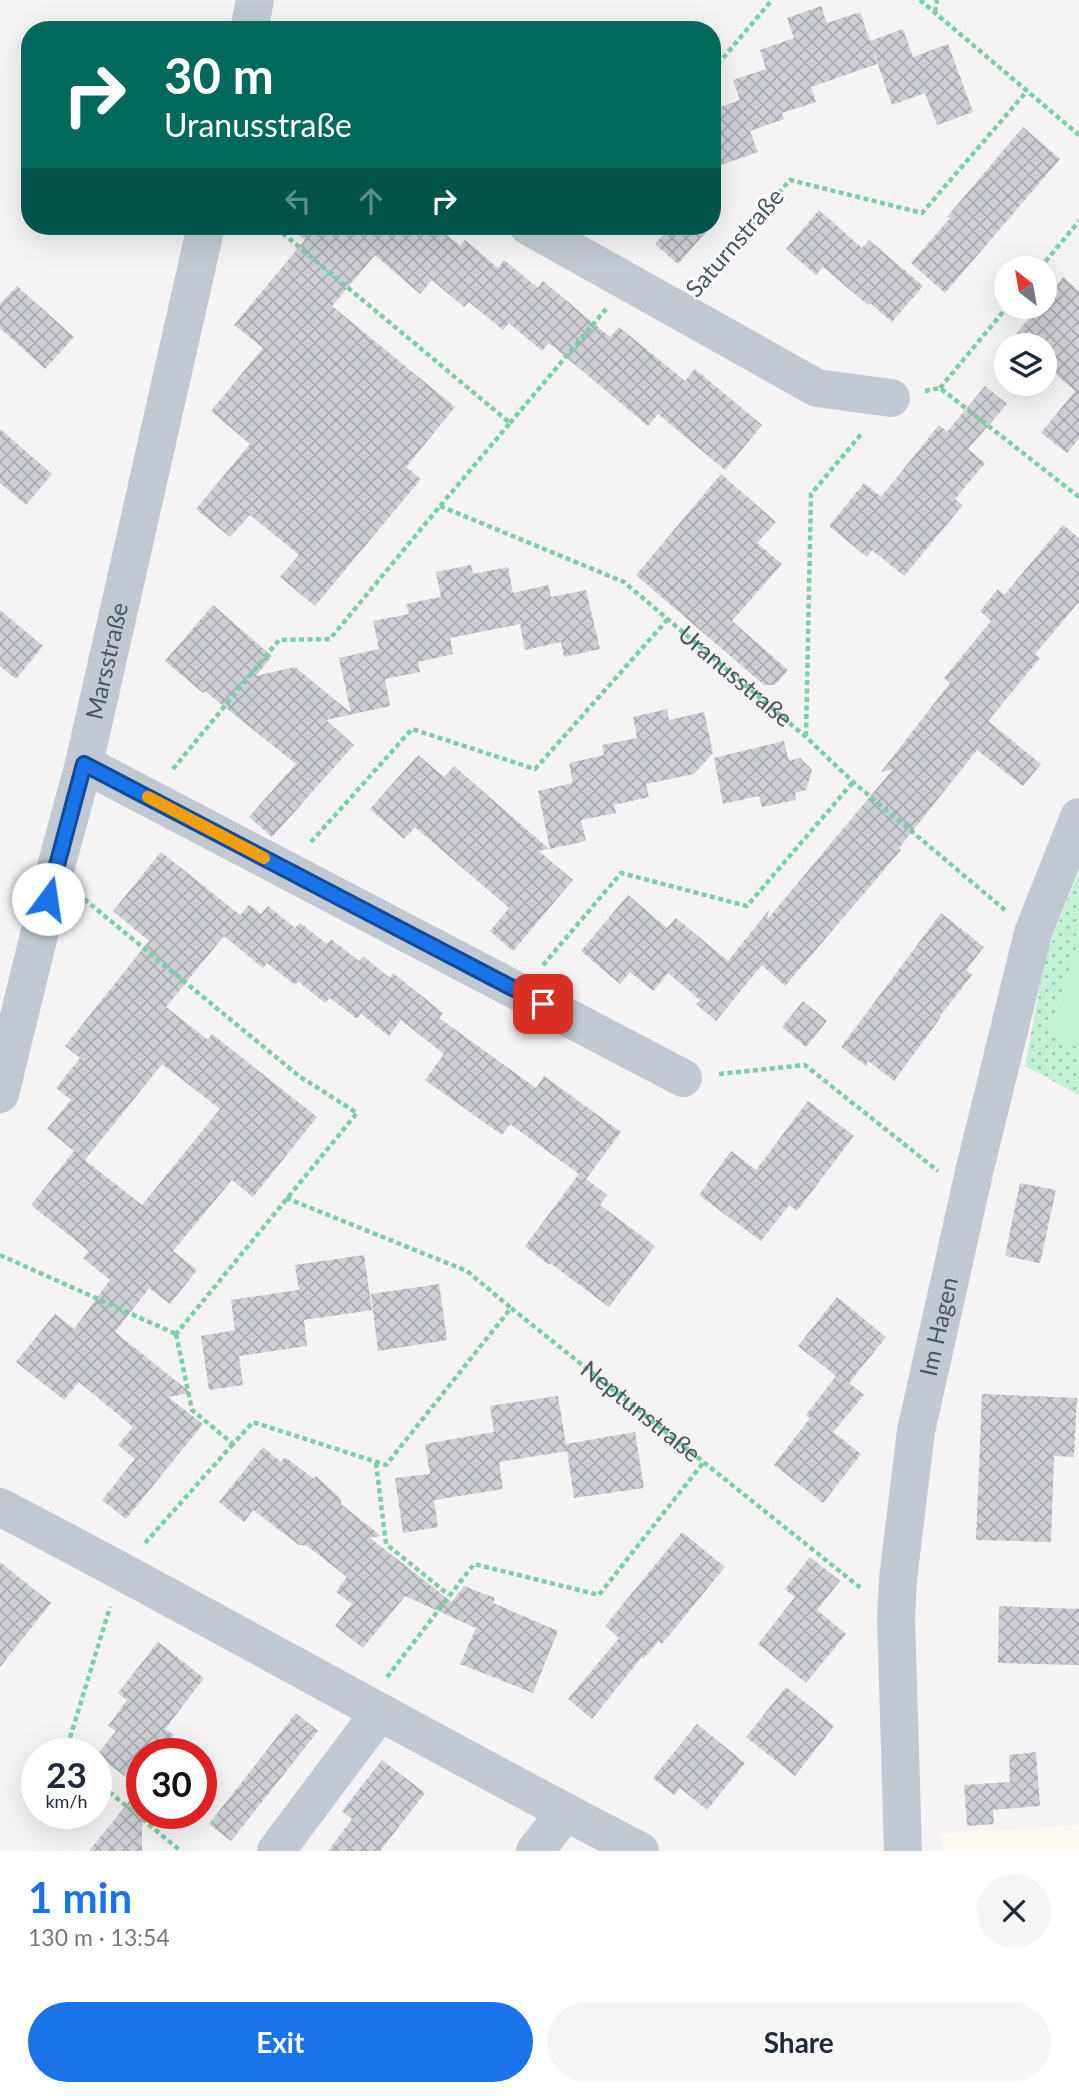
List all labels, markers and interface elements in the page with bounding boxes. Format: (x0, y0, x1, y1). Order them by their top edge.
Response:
text: 30 m (164, 46, 274, 104)
icon: right (49, 49, 140, 140)
text: Uranusstraße (164, 105, 352, 144)
icon: left (279, 182, 317, 220)
icon: ahead (352, 182, 390, 220)
icon: right (425, 182, 463, 220)
street label: Saturnstraße (679, 182, 789, 302)
north arrow (994, 256, 1057, 318)
map controls (994, 256, 1057, 396)
button: layers (994, 333, 1057, 396)
street label: Marsstraße (79, 600, 133, 722)
street label: Uranusstraße (673, 619, 799, 732)
position arrow (11, 862, 85, 936)
pin (513, 974, 573, 1034)
icon: arrive (524, 985, 562, 1023)
street label: Im Hagen (913, 1274, 963, 1379)
street label: Neptunstraße (576, 1354, 707, 1467)
speed limit sign: 30 (126, 1738, 217, 1829)
text: 23 (46, 1753, 87, 1795)
text: km/h (45, 1790, 88, 1812)
text: 1 min (28, 1872, 132, 1922)
button: close (977, 1874, 1051, 1948)
text: 130 m · 13:54 (28, 1923, 170, 1951)
button: Exit (28, 2002, 533, 2082)
button: Share (547, 2002, 1051, 2082)

